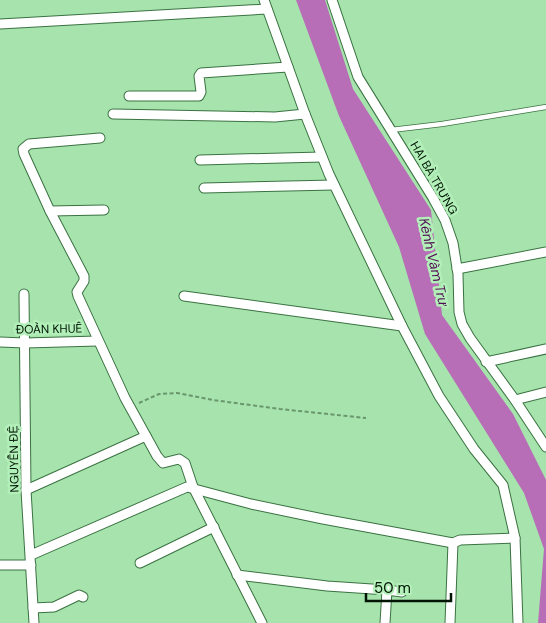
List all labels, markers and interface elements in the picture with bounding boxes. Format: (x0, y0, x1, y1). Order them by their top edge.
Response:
street label: HAI BÀ TRƯNG (407, 139, 461, 217)
water label: Kênh Vàm Trư (415, 216, 453, 309)
street label: ĐOÀN KHUÊ (16, 320, 83, 338)
street label: NGUYỄN ĐỆ (5, 425, 23, 493)
scale bar (366, 570, 451, 602)
text: 50 m (374, 578, 411, 598)

